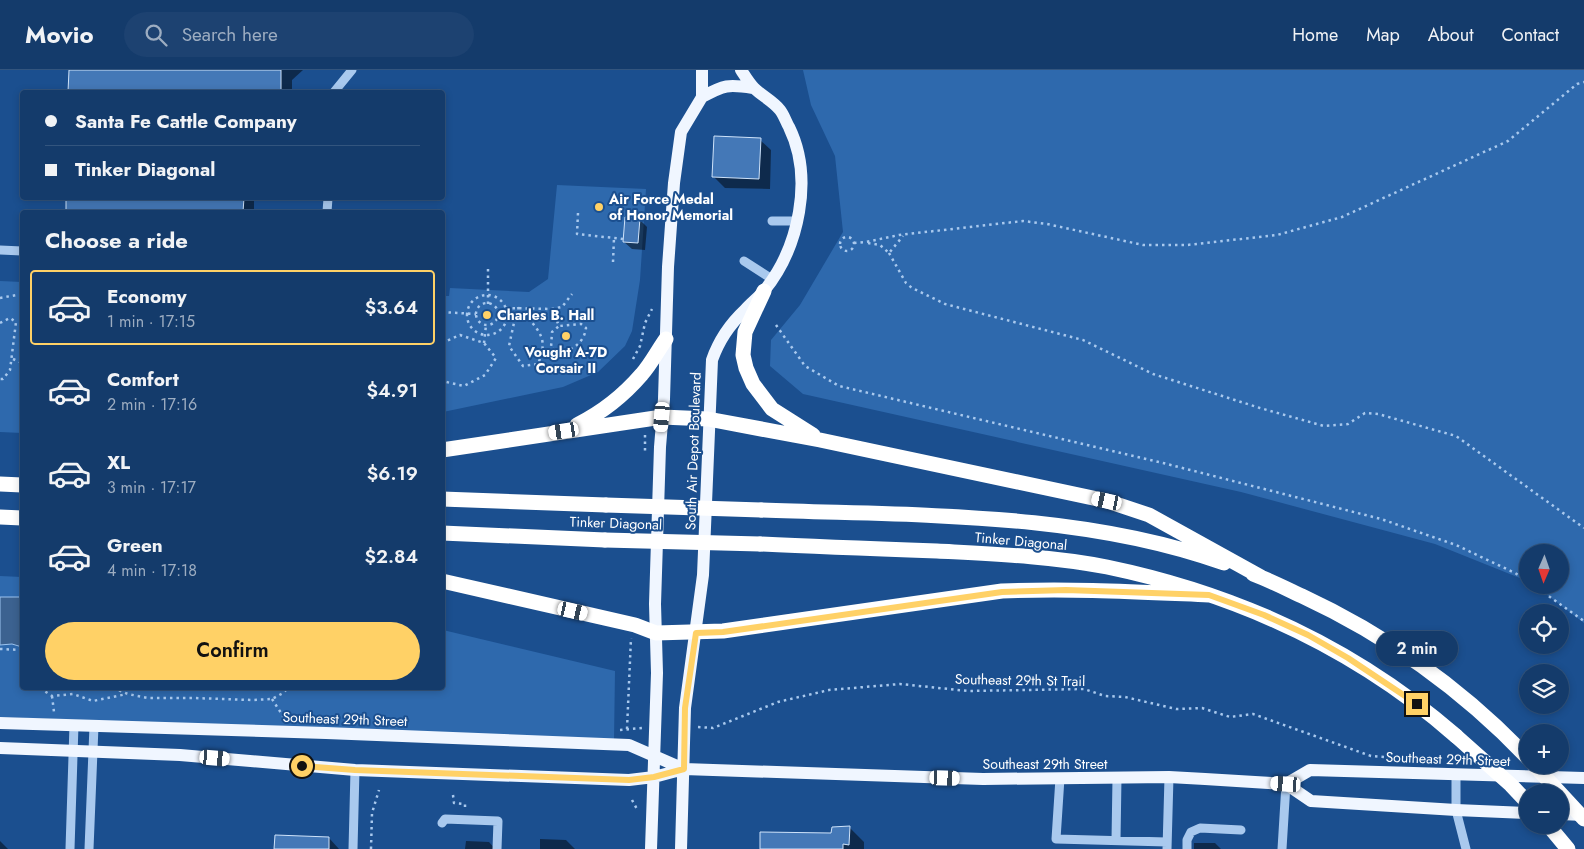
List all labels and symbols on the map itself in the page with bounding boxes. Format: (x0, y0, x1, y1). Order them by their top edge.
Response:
place label: Air Force Medal of Honor Memorial (608, 189, 733, 225)
marker: Air Force Medal of Honor Memorial (593, 201, 605, 213)
place label: Charles B. Hall (497, 305, 594, 325)
marker: Charles B. Hall (481, 309, 493, 321)
marker: Vought A-7D Corsair II (560, 330, 572, 342)
place label: Vought A-7D Corsair II (524, 342, 607, 378)
street label: South Air Depot Boulevard (680, 372, 706, 530)
car (653, 401, 670, 433)
car (548, 421, 579, 441)
car (1090, 491, 1123, 511)
street label: Tinker Diagonal (569, 511, 663, 535)
street label: Tinker Diagonal (974, 527, 1068, 555)
north arrow (1519, 544, 1569, 594)
car (556, 600, 589, 622)
callout: 2 min (1376, 632, 1458, 666)
street label: Southeast 29th St Trail (955, 669, 1085, 691)
route end (1406, 693, 1428, 715)
street label: Southeast 29th Street (282, 707, 408, 731)
street label: Southeast 29th Street (1385, 747, 1511, 771)
car (199, 749, 230, 767)
street label: Southeast 29th Street (983, 754, 1108, 774)
route start (291, 755, 313, 777)
car (929, 770, 960, 786)
car (1270, 776, 1301, 792)

